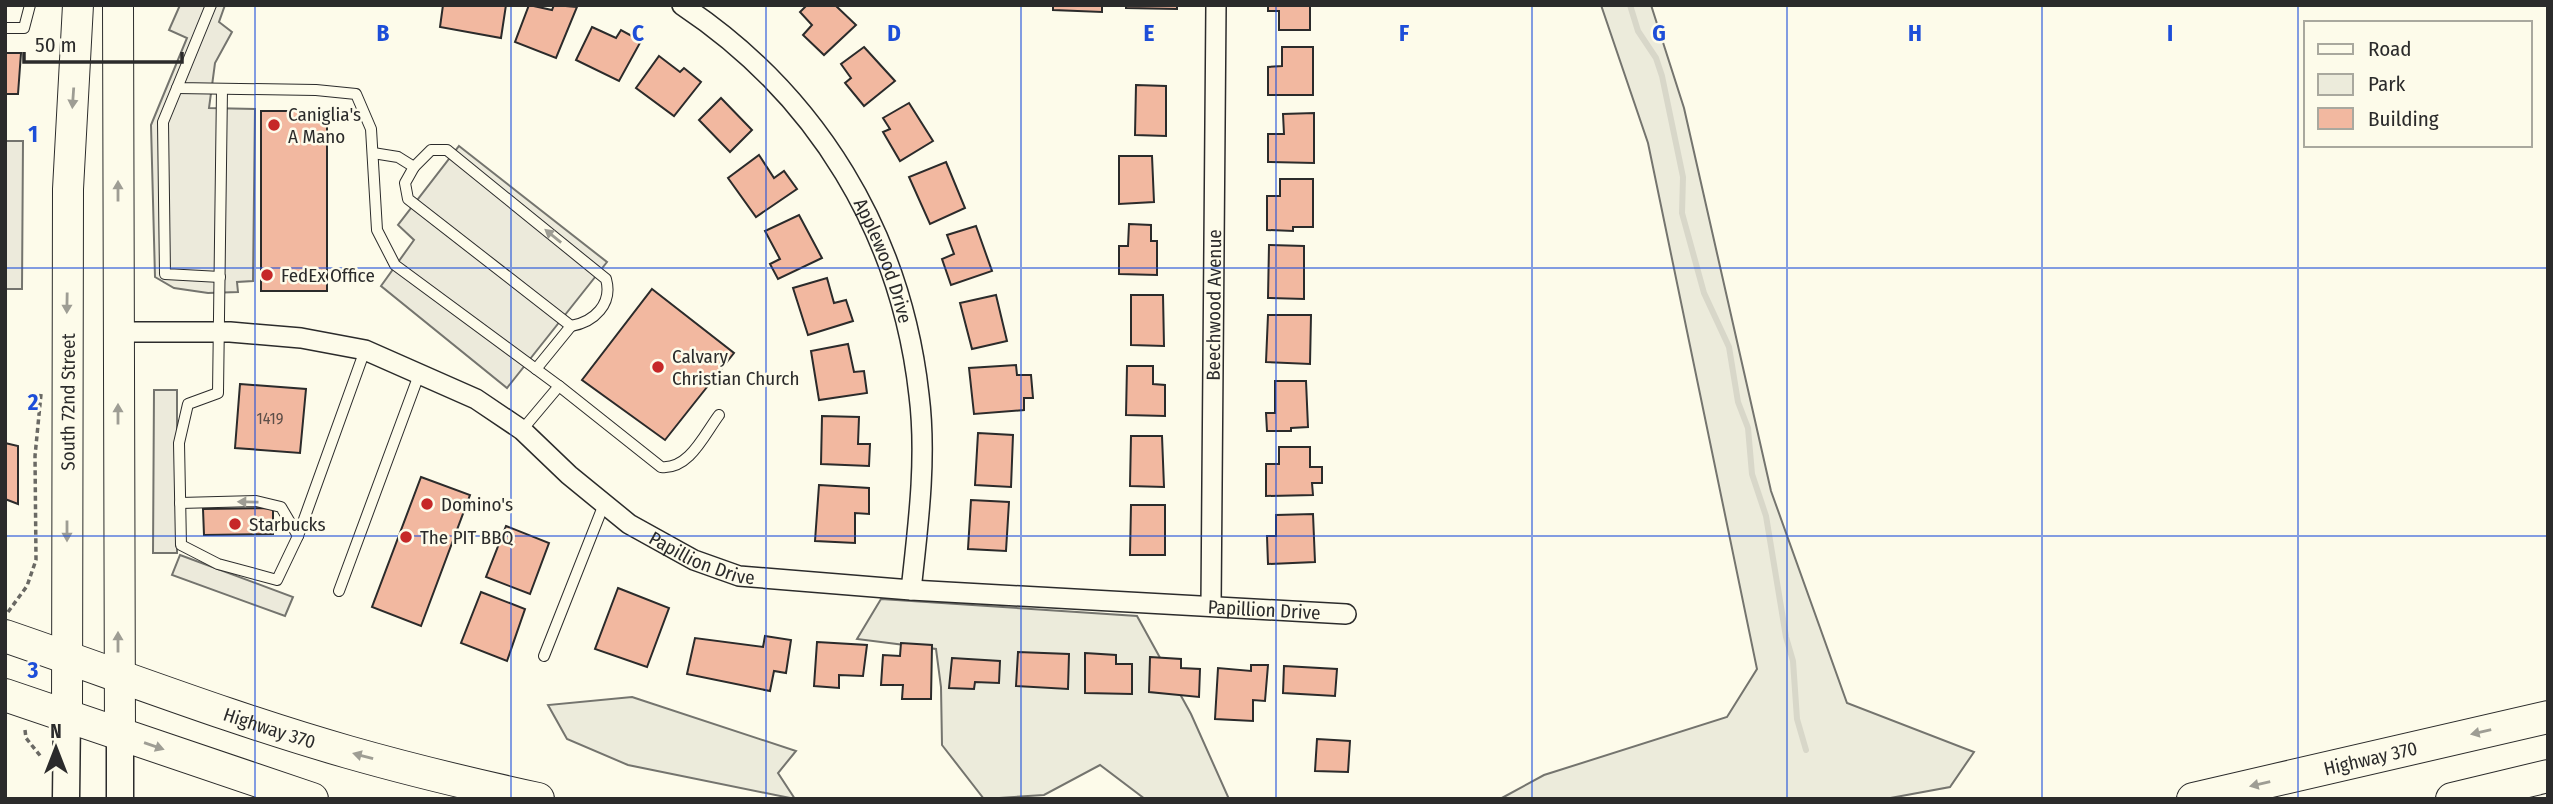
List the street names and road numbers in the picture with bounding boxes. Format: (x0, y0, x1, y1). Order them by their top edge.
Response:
street label: Applewood Drive (849, 194, 917, 325)
street label: Beechwood Avenue (1202, 229, 1226, 381)
street label: South 72nd Street (56, 332, 80, 471)
street label: Papillion Drive (645, 526, 755, 589)
street label: Papillion Drive (1207, 595, 1321, 625)
street label: Highway 370 (220, 703, 318, 754)
street label: Highway 370 (2321, 737, 2419, 780)

